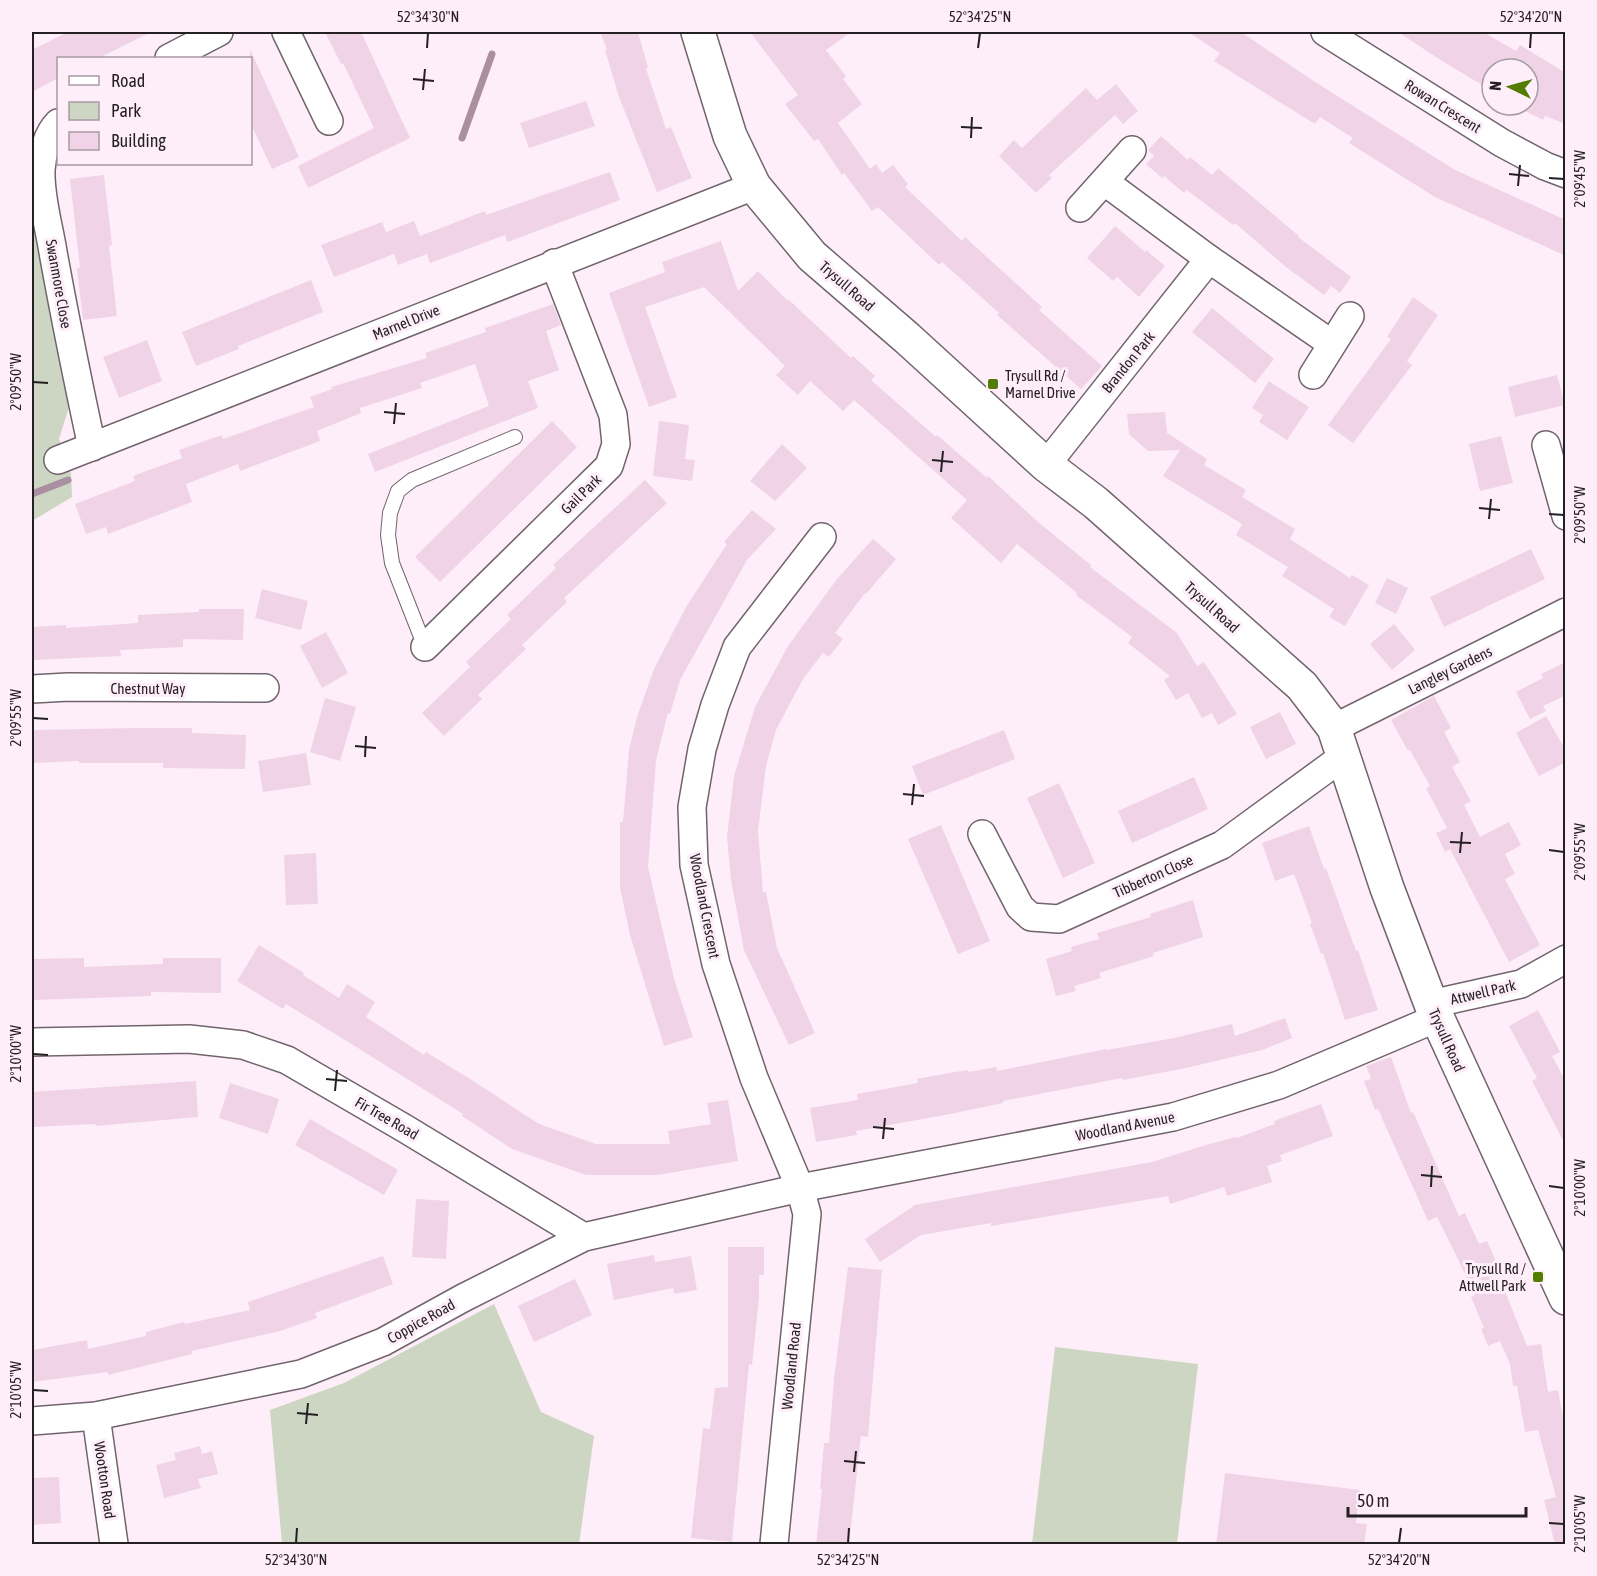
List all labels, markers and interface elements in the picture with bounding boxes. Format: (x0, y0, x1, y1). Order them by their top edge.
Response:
text: 52°34'30"N (397, 8, 459, 25)
text: 52°34'25"N (949, 8, 1011, 25)
text: 52°34'20"N (1500, 8, 1562, 25)
legend (57, 57, 252, 165)
north arrow (1480, 57, 1540, 117)
text: Road (111, 70, 145, 91)
street label: Rowan Crescent (1402, 76, 1484, 136)
text: N (1486, 80, 1504, 91)
text: Park (111, 100, 141, 121)
text: Building (111, 130, 166, 151)
text: 2°09'45"W (1571, 150, 1588, 208)
street label: Swanmore Close (43, 238, 75, 330)
street label: Trysull Road (816, 257, 878, 315)
street label: Marnel Drive (370, 301, 442, 343)
street label: Brandon Park (1098, 328, 1158, 396)
text: 2°09'50"W (7, 353, 24, 411)
place label: Trysull Rd / Marnel Drive (1005, 367, 1076, 401)
marker: Trysull Rd / Marnel Drive (986, 377, 1000, 391)
street label: Gail Park (557, 470, 605, 517)
text: 2°09'50"W (1571, 486, 1588, 544)
street label: Trysull Road (1181, 578, 1243, 636)
street label: Langley Gardens (1405, 642, 1495, 698)
street label: Chestnut Way (111, 680, 185, 697)
text: 2°09'55"W (7, 689, 24, 747)
text: 2°09'55"W (1571, 823, 1588, 881)
street label: Tibberton Close (1111, 851, 1196, 901)
street label: Woodland Crescent (687, 852, 723, 960)
street label: Attwell Park (1449, 976, 1518, 1008)
street label: Trysull Road (1426, 1006, 1468, 1074)
text: 2°10'00"W (7, 1025, 24, 1083)
street label: Fir Tree Road (352, 1093, 422, 1143)
street label: Woodland Avenue (1074, 1108, 1176, 1144)
text: 2°10'00"W (1571, 1159, 1588, 1217)
place label: Trysull Rd / Attwell Park (1459, 1260, 1526, 1294)
marker: Trysull Rd / Attwell Park (1531, 1270, 1545, 1284)
street label: Coppice Road (384, 1295, 458, 1347)
street label: Woodland Road (778, 1322, 804, 1410)
text: 2°10'05"W (7, 1361, 24, 1419)
street label: Wootton Road (91, 1440, 119, 1520)
scale bar (1348, 1480, 1526, 1518)
text: 50 m (1357, 1490, 1389, 1511)
text: 2°10'05"W (1571, 1495, 1588, 1553)
text: 52°34'30"N (265, 1551, 327, 1568)
text: 52°34'25"N (817, 1551, 879, 1568)
text: 52°34'20"N (1368, 1551, 1430, 1568)

